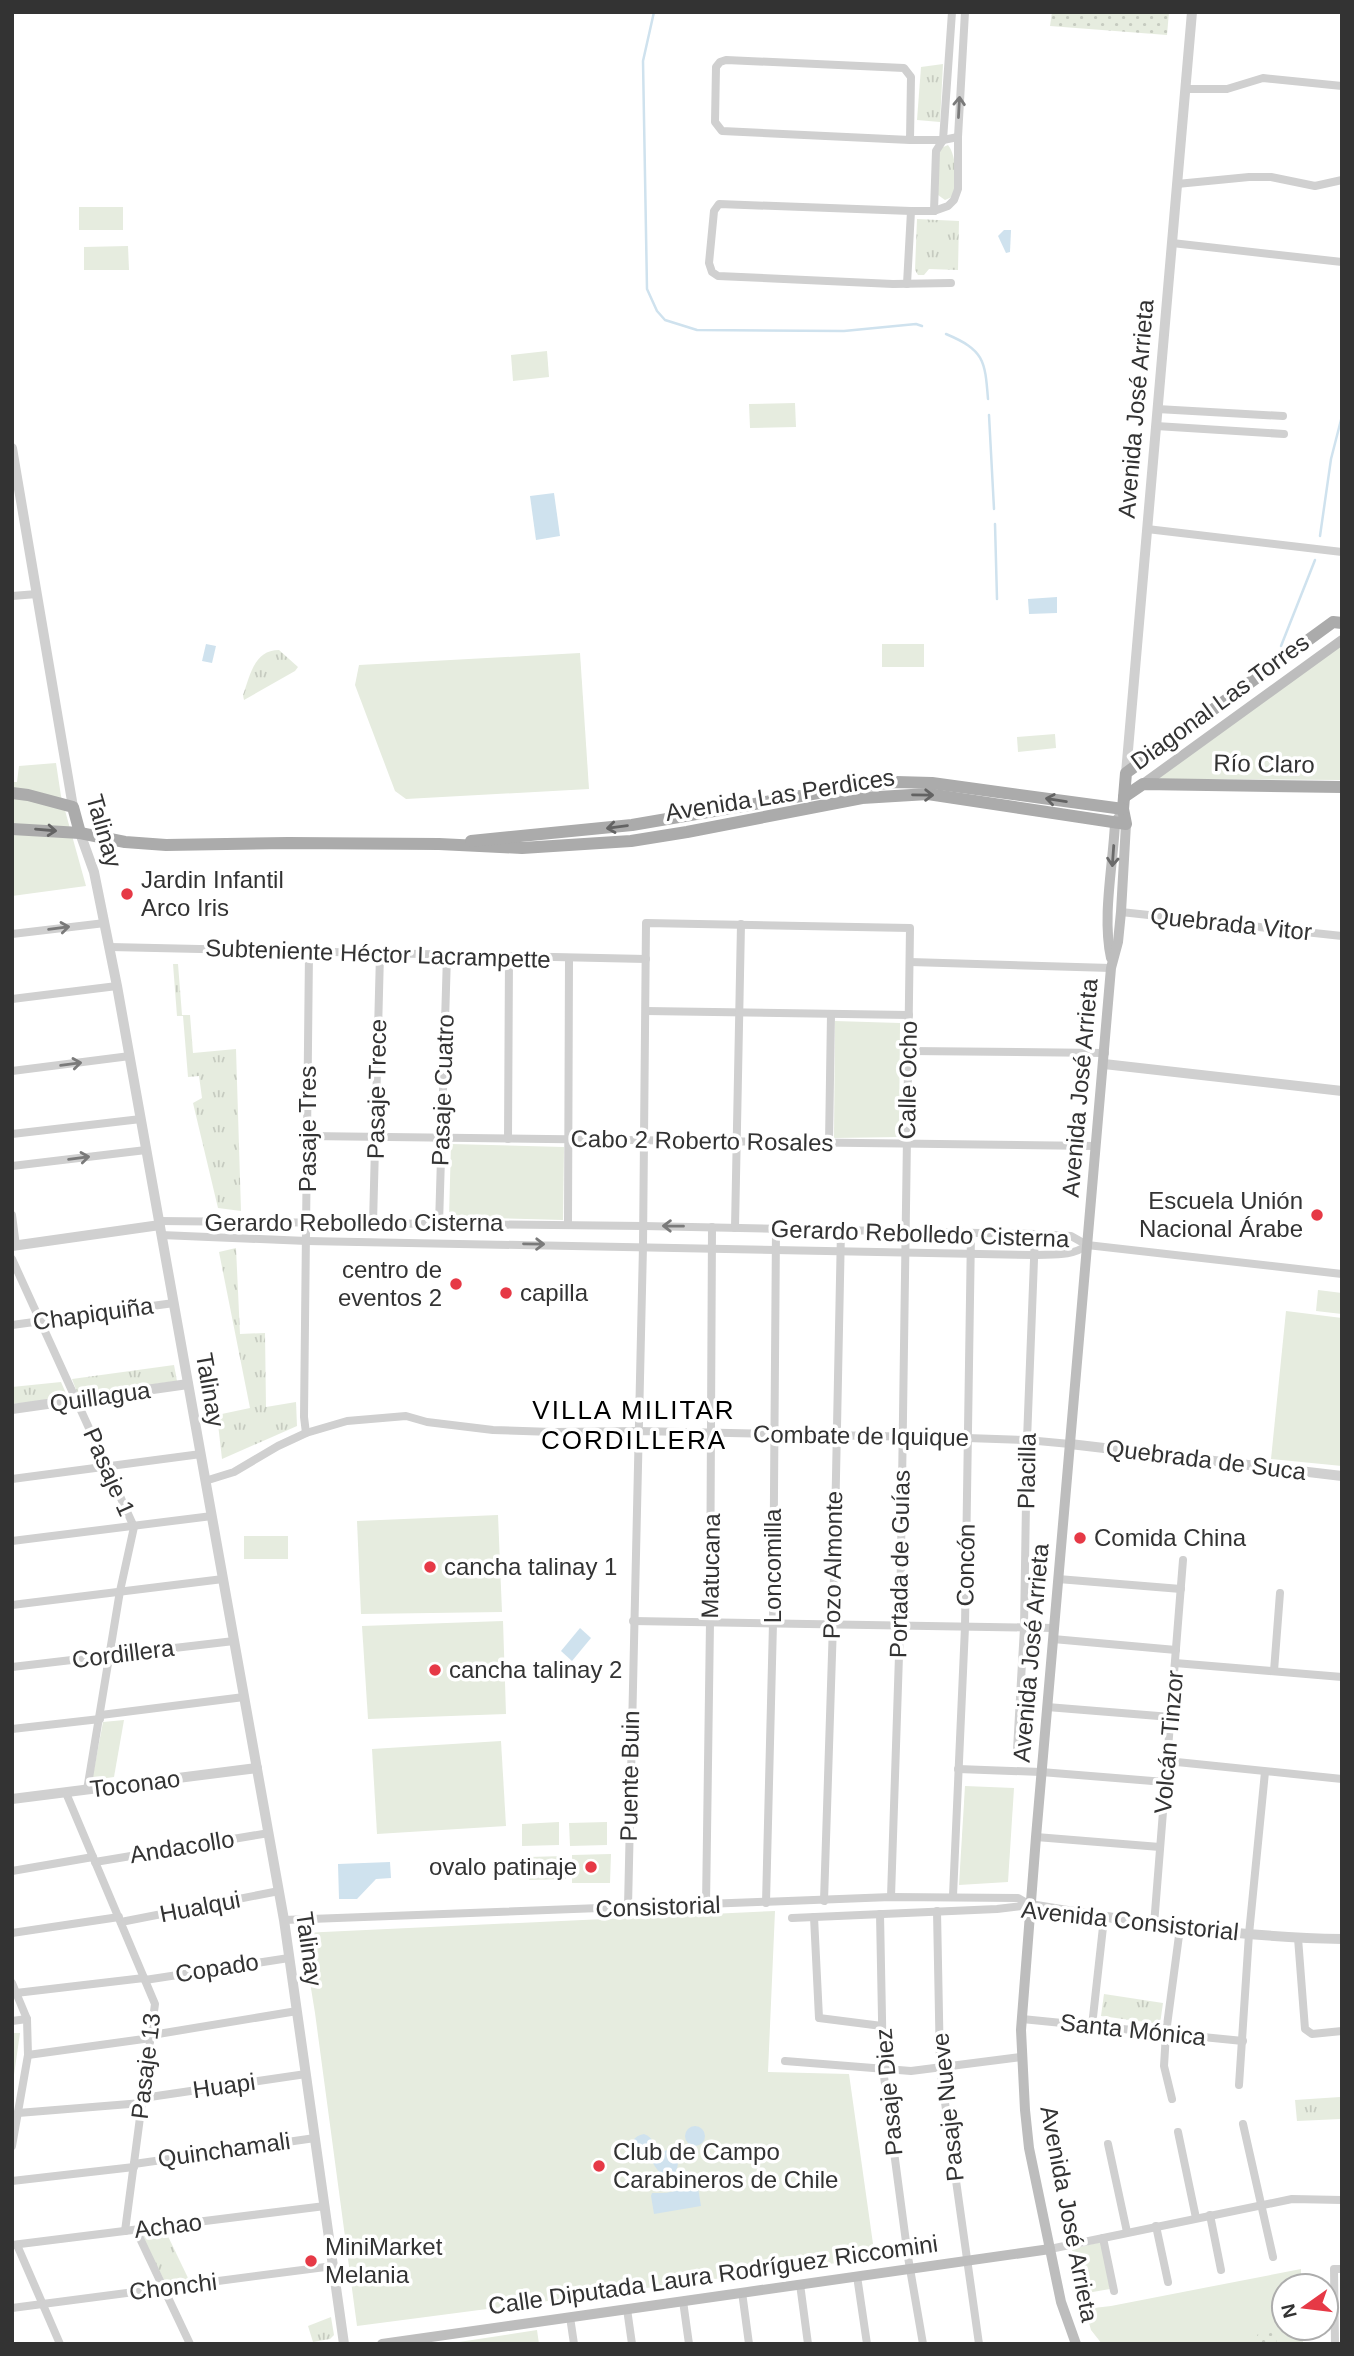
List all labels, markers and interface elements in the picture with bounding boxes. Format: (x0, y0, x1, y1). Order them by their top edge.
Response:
one-way arrow (953, 96, 966, 119)
street label: Avenida José Arrieta (1112, 298, 1159, 520)
street label: Diagonal Las Torres (1126, 628, 1314, 775)
street label: Río Claro (1213, 749, 1315, 778)
street label: Avenida Las Perdices (663, 763, 896, 826)
one-way arrow (912, 788, 935, 801)
street label: Talinay (81, 791, 128, 870)
one-way arrow (1045, 793, 1068, 806)
one-way arrow (606, 820, 628, 833)
one-way arrow (34, 824, 57, 837)
one-way arrow (1106, 845, 1119, 868)
place label: Jardin Infantil Arco Iris (141, 866, 284, 921)
marker: Jardin Infantil Arco Iris (119, 886, 135, 902)
street label: Quebrada Vitor (1149, 902, 1313, 945)
one-way arrow (47, 922, 69, 935)
street label: Subteniente Héctor Lacrampette (205, 934, 551, 973)
street label: Avenida José Arrieta (1056, 977, 1103, 1199)
street label: Pasaje Cuatro (426, 1014, 459, 1166)
street label: Pasaje Trece (362, 1019, 391, 1159)
street label: Calle Ocho (893, 1020, 922, 1140)
one-way arrow (59, 1057, 82, 1070)
street label: Pasaje Tres (294, 1066, 321, 1192)
street label: Cabo 2 Roberto Rosales (570, 1125, 834, 1156)
one-way arrow (67, 1151, 90, 1164)
place label: Escuela Unión Nacional Árabe (1139, 1187, 1303, 1242)
marker: Escuela Unión Nacional Árabe (1309, 1207, 1325, 1223)
street label: Gerardo Rebolledo Cisterna (205, 1209, 504, 1236)
street label: Gerardo Rebolledo Cisterna (770, 1215, 1070, 1252)
one-way arrow (662, 1220, 685, 1233)
one-way arrow (522, 1237, 545, 1251)
place label: centro de eventos 2 (338, 1256, 442, 1311)
marker: centro de eventos 2 (448, 1276, 464, 1292)
place label: capilla (520, 1279, 589, 1306)
marker: capilla (498, 1285, 514, 1301)
street label: Chapiquiña (31, 1292, 156, 1335)
street label: Talinay (191, 1351, 230, 1429)
street label: Quillagua (48, 1376, 153, 1417)
district label: VILLA MILITAR CORDILLERA (532, 1395, 736, 1455)
street label: Combate de Iquique (753, 1420, 969, 1451)
street label: Pasaje 1 (78, 1424, 141, 1520)
street label: Placilla (1012, 1432, 1041, 1509)
street label: Quebrada de Suca (1104, 1434, 1308, 1485)
street label: Portada de Guías (884, 1470, 915, 1658)
street label: Pozo Almonte (818, 1491, 847, 1639)
street label: Loncomilla (759, 1508, 786, 1623)
street label: Matucana (696, 1512, 725, 1619)
street label: Concón (951, 1523, 980, 1607)
place label: Comida China (1094, 1524, 1247, 1551)
marker: Comida China (1072, 1530, 1088, 1546)
street label: Avenida José Arrieta (1007, 1542, 1054, 1764)
place label: cancha talinay 1 (444, 1553, 617, 1580)
marker: cancha talinay 1 (422, 1559, 438, 1575)
street label: Cordillera (70, 1634, 176, 1673)
place label: cancha talinay 2 (449, 1656, 622, 1683)
marker: cancha talinay 2 (427, 1662, 443, 1678)
street label: Volcán Tinzor (1149, 1669, 1188, 1815)
street label: Puente Buin (615, 1710, 644, 1842)
street label: Toconao (88, 1765, 182, 1802)
street label: Andacollo (128, 1825, 236, 1868)
place label: ovalo patinaje (429, 1853, 577, 1880)
marker: ovalo patinaje (583, 1859, 599, 1875)
street label: Hualqui (157, 1885, 242, 1928)
street label: Consistorial (595, 1891, 721, 1922)
street label: Avenida Consistorial (1020, 1896, 1240, 1945)
street label: Talinay (291, 1910, 328, 1988)
street label: Copado (173, 1948, 261, 1987)
street label: Santa Mónica (1059, 2008, 1208, 2051)
street label: Pasaje 13 (126, 2011, 165, 2121)
street label: Pasaje Diez (869, 2027, 908, 2157)
street label: Pasaje Nueve (926, 2031, 969, 2183)
street label: Huapi (191, 2068, 257, 2103)
street label: Avenida José Arrieta (1035, 2103, 1104, 2325)
street label: Quinchamali (156, 2127, 292, 2172)
place label: Club de Campo Carabineros de Chile (613, 2138, 838, 2193)
marker: Club de Campo Carabineros de Chile (591, 2158, 607, 2174)
street label: Achao (133, 2208, 203, 2243)
street label: Calle Diputada Laura Rodríguez Riccomini (486, 2230, 939, 2319)
place label: MiniMarket Melania (325, 2233, 443, 2288)
marker: MiniMarket Melania (303, 2253, 319, 2269)
street label: Chonchi (128, 2268, 218, 2305)
north arrow (1270, 2272, 1340, 2342)
text: N (1277, 2302, 1301, 2320)

